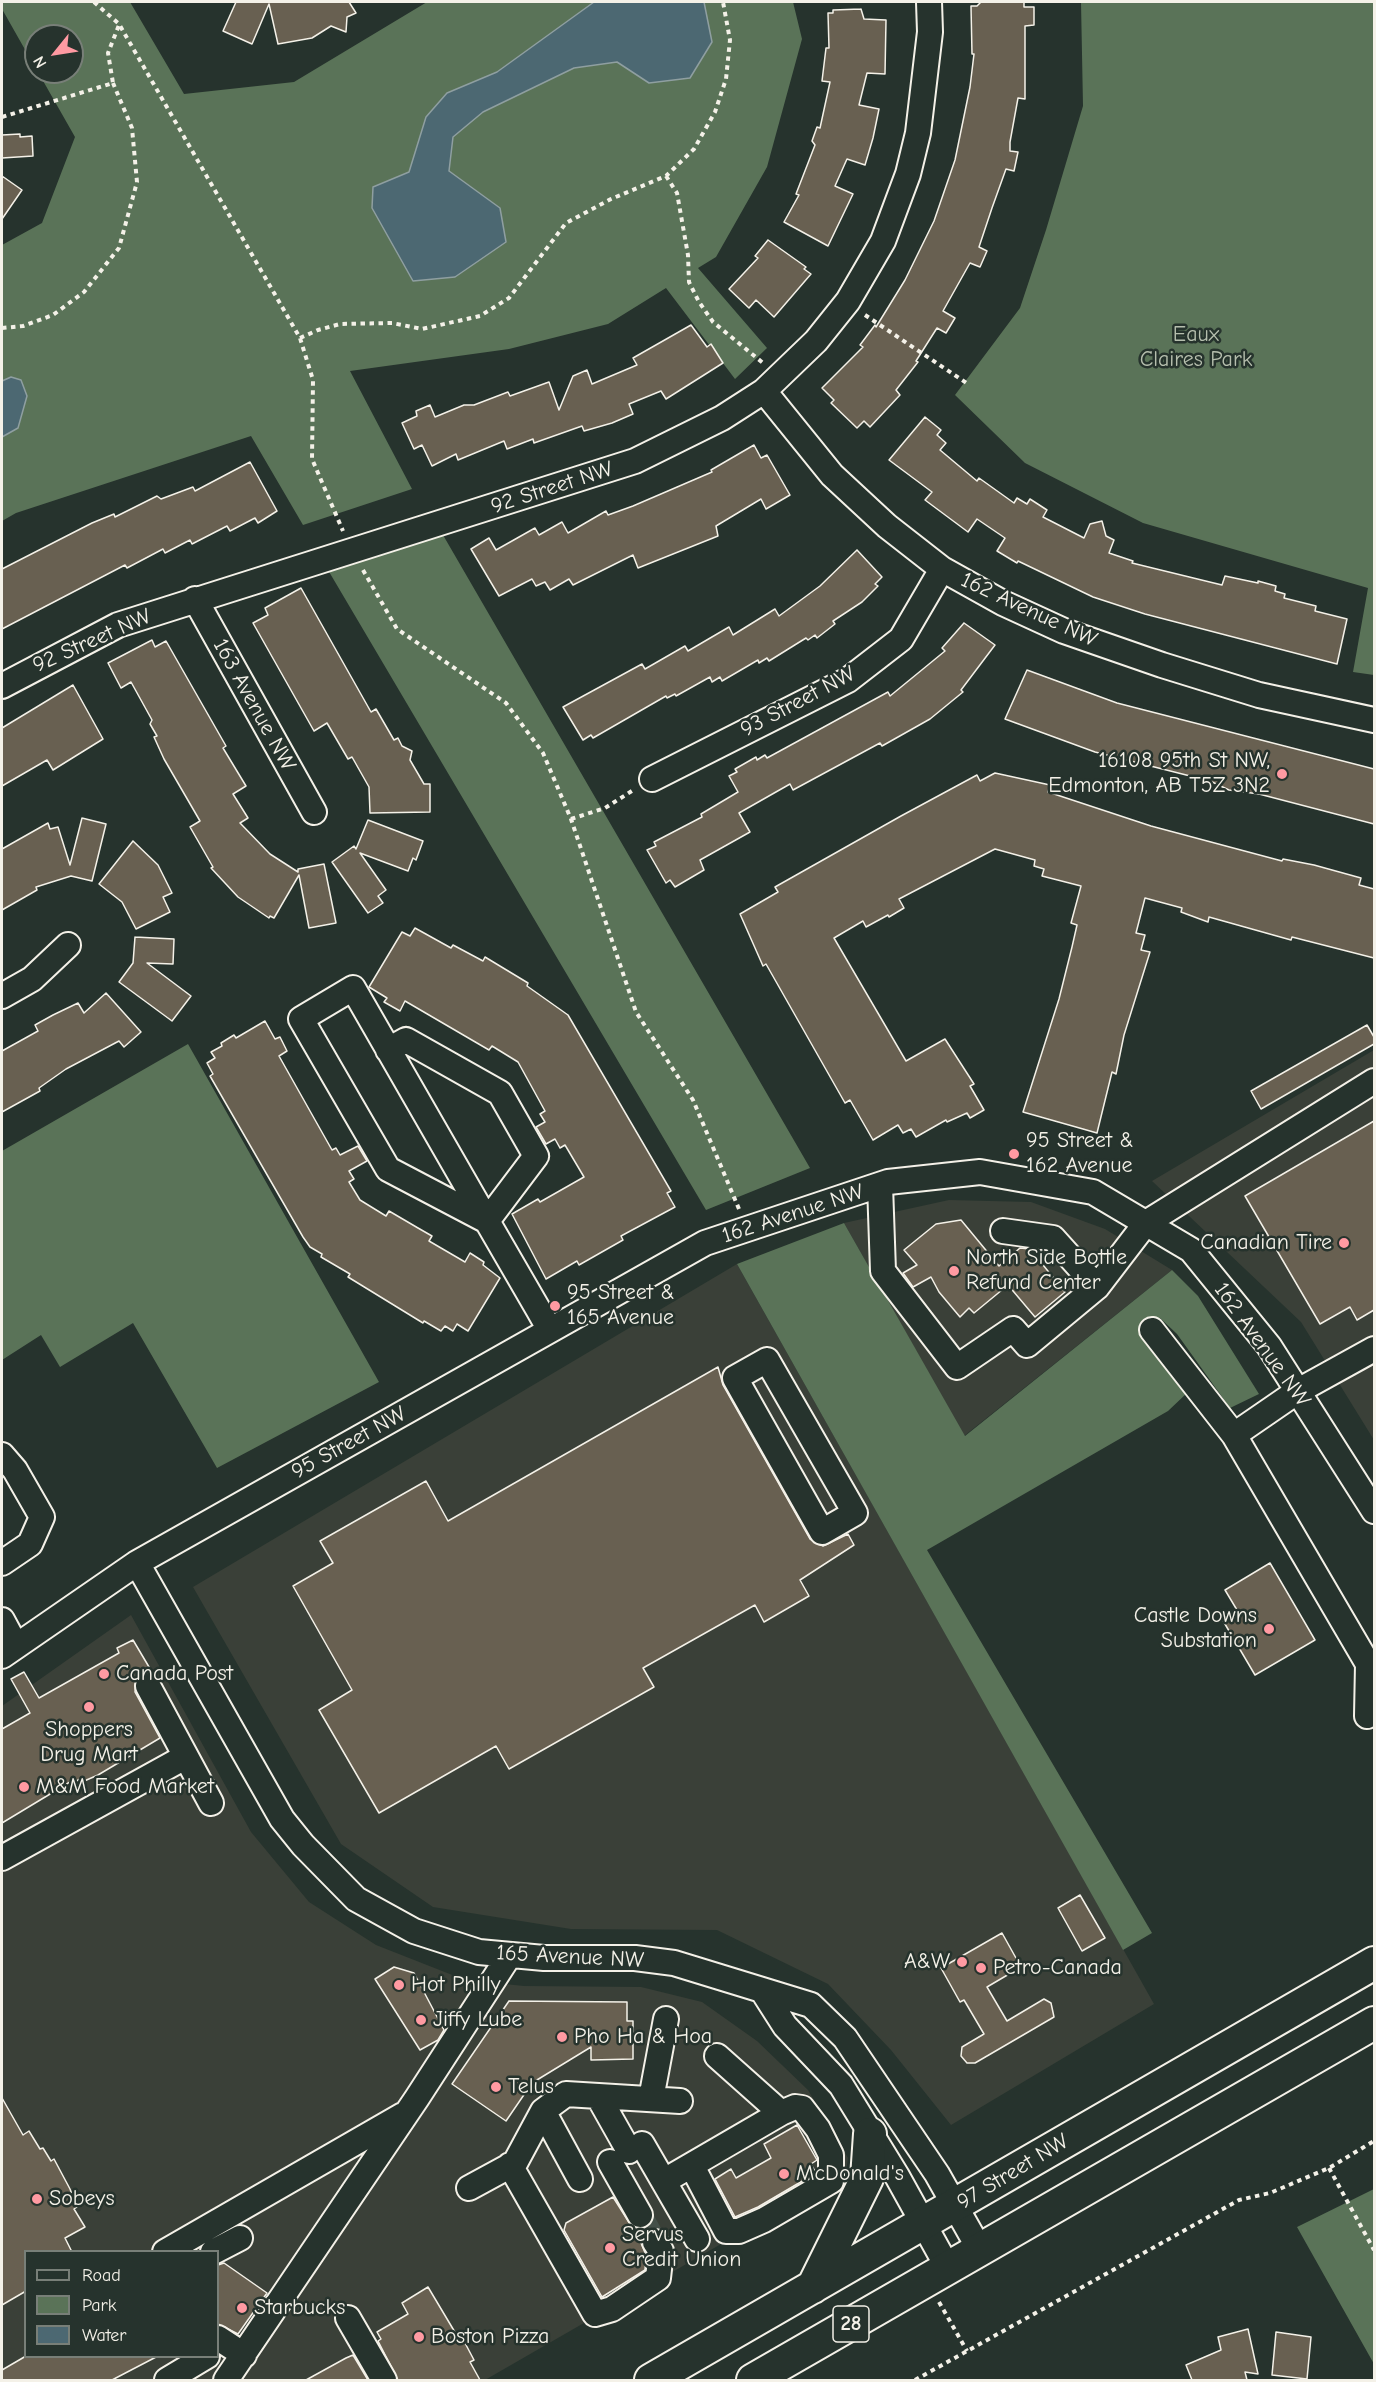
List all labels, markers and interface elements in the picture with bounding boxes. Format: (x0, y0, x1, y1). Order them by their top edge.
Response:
north arrow (24, 24, 84, 84)
text: N (30, 53, 51, 71)
park label: Eaux Claires Park (1140, 322, 1252, 374)
street label: 92 Street NW (488, 456, 616, 520)
street label: 162 Avenue NW (957, 567, 1101, 653)
street label: 92 Street NW (29, 603, 155, 679)
street label: 163 Avenue NW (207, 634, 301, 776)
street label: 93 Street NW (736, 661, 860, 743)
place label: 16108 95th St NW, Edmonton, AB T5Z 3N2 (1048, 748, 1270, 800)
marker: 16108 95th St NW, Edmonton, AB T5Z 3N2 (1275, 767, 1289, 781)
place label: 95 Street & 162 Avenue (1026, 1128, 1134, 1180)
marker: 95 Street & 162 Avenue (1007, 1147, 1021, 1161)
street label: 162 Avenue NW (719, 1179, 867, 1249)
place label: Canadian Tire (1200, 1230, 1332, 1256)
marker: Canadian Tire (1337, 1236, 1351, 1250)
place label: North Side Bottle Refund Center (966, 1245, 1127, 1296)
marker: North Side Bottle Refund Center (947, 1264, 961, 1278)
street label: 162 Avenue NW (1208, 1278, 1316, 1412)
place label: 95 Street & 165 Avenue (567, 1280, 675, 1332)
marker: 95 Street & 165 Avenue (548, 1299, 562, 1313)
street label: 95 Street NW (287, 1401, 411, 1485)
place label: Castle Downs Substation (1134, 1603, 1257, 1654)
marker: Castle Downs Substation (1262, 1622, 1276, 1636)
place label: Canada Post (116, 1661, 233, 1687)
marker: Canada Post (97, 1667, 111, 1681)
marker: Shoppers Drug Mart (82, 1700, 96, 1714)
place label: Shoppers Drug Mart (40, 1717, 138, 1768)
place label: M&M Food Market (36, 1774, 214, 1800)
marker: M&M Food Market (17, 1780, 31, 1794)
street label: 165 Avenue NW (496, 1940, 644, 1974)
place label: A&W (904, 1949, 950, 1975)
marker: A&W (955, 1955, 969, 1969)
place label: Petro-Canada (993, 1955, 1122, 1981)
marker: Petro-Canada (974, 1961, 988, 1975)
place label: Hot Philly (411, 1972, 501, 1998)
marker: Hot Philly (392, 1978, 406, 1992)
place label: Jiffy Lube (433, 2007, 522, 2033)
marker: Jiffy Lube (414, 2013, 428, 2027)
place label: Pho Ha & Hoa (574, 2024, 712, 2050)
marker: Pho Ha & Hoa (555, 2030, 569, 2044)
place label: Telus (508, 2074, 554, 2100)
marker: Telus (489, 2080, 503, 2094)
street label: 97 Street NW (952, 2128, 1074, 2216)
place label: McDonald's (796, 2161, 904, 2187)
marker: McDonald's (777, 2167, 791, 2181)
place label: Sobeys (49, 2186, 115, 2212)
marker: Sobeys (30, 2192, 44, 2206)
place label: Servus Credit Union (622, 2222, 741, 2274)
marker: Servus Credit Union (603, 2241, 617, 2255)
legend (24, 2250, 219, 2358)
text: Road (82, 2265, 121, 2286)
text: Park (82, 2295, 116, 2316)
place label: Starbucks (254, 2295, 345, 2321)
marker: Starbucks (235, 2301, 249, 2315)
road number: 28 (833, 2306, 869, 2342)
place label: Boston Pizza (431, 2324, 549, 2350)
text: Water (82, 2325, 126, 2346)
marker: Boston Pizza (412, 2330, 426, 2344)

